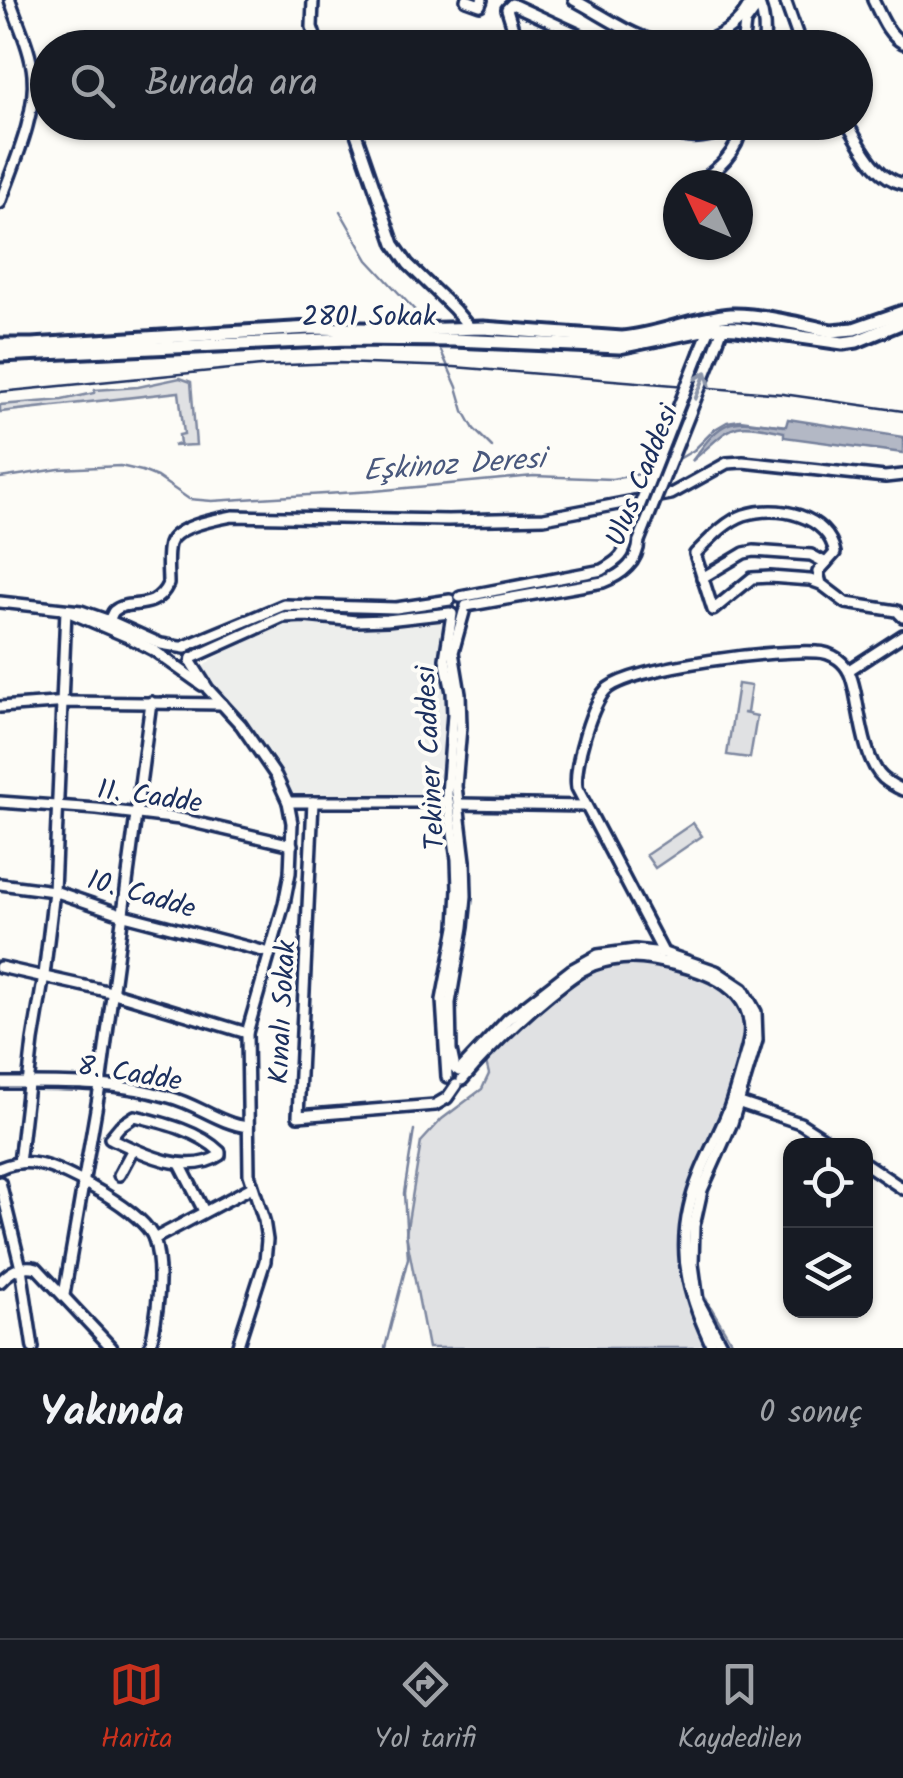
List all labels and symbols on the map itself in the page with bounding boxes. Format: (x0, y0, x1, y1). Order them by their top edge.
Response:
north arrow (663, 170, 753, 260)
street label: 2801 Sokak (302, 295, 437, 340)
one-way arrow (693, 371, 711, 401)
street label: Ulus Caddesi (594, 397, 693, 554)
water label: Eşkinoz Deresi (361, 435, 553, 496)
street label: Tekiner Caddesi (404, 663, 459, 851)
street label: 11. Cadde (94, 768, 206, 827)
street label: 10. Cadde (82, 858, 201, 932)
street label: Kınalı Sokak (257, 938, 310, 1085)
street label: 8. Cadde (74, 1044, 185, 1105)

